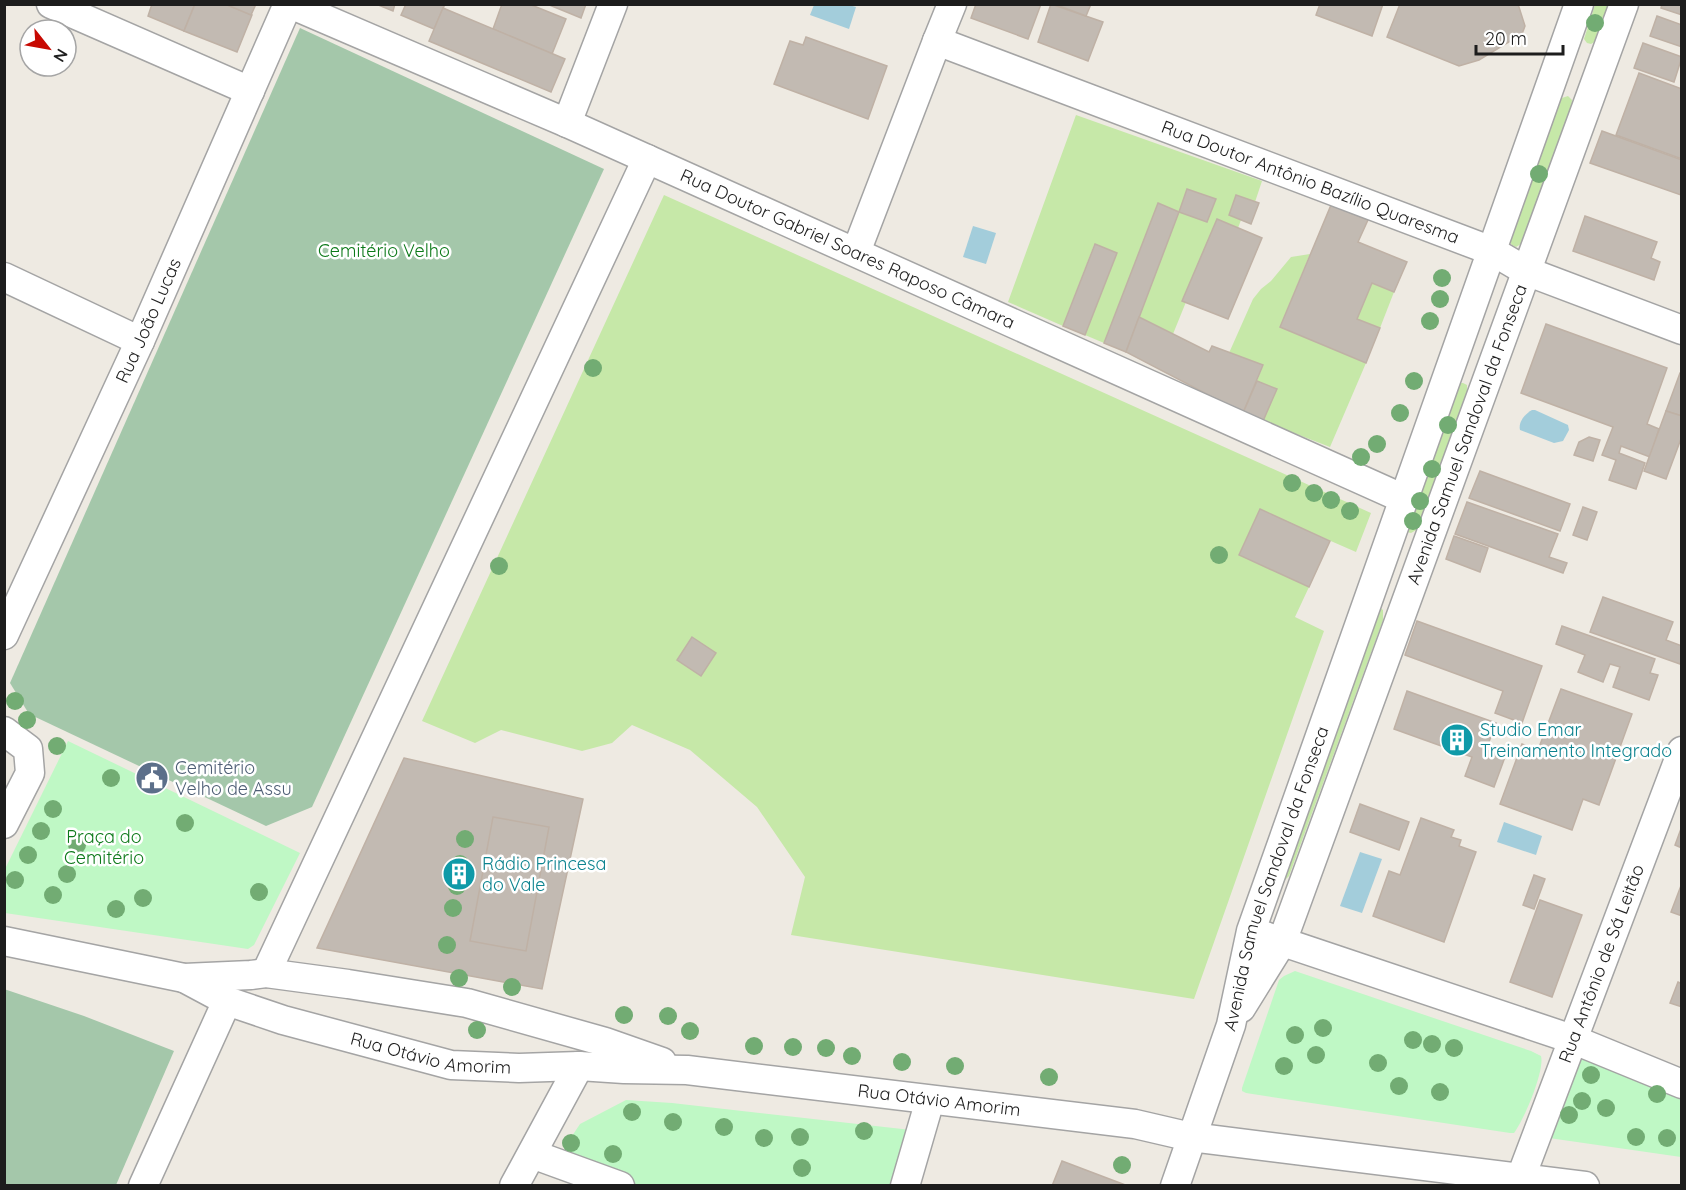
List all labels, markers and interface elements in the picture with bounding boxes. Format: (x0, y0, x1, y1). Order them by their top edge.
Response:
north arrow (18, 18, 78, 78)
scale bar (1476, 18, 1563, 56)
text: 20 m (1485, 27, 1527, 50)
text: N (49, 46, 72, 66)
street label: Rua Doutor Antônio Bazílio Quaresma (1158, 115, 1462, 249)
street label: Rua Doutor Gabriel Soares Raposo Câmara (677, 163, 1019, 334)
park label: Cemitério Velho (318, 239, 450, 262)
street label: Rua João Lucas (110, 254, 186, 387)
street label: Avenida Samuel Sandoval da Fonseca (1401, 281, 1532, 588)
place label: Studio Emar Treinamento Integrado (1480, 718, 1672, 762)
building icon: Studio Emar Treinamento Integrado (1439, 722, 1475, 758)
street label: Avenida Samuel Sandoval da Fonseca (1218, 723, 1334, 1034)
place label: Cemitério Velho de Assu (175, 756, 292, 800)
public building icon: Cemitério Velho de Assu (134, 760, 170, 796)
park label: Praça do Cemitério (64, 825, 144, 869)
place label: Rádio Princesa do Vale (482, 852, 607, 896)
building icon: Rádio Princesa do Vale (441, 856, 477, 892)
street label: Rua Antônio de Sá Leitão (1553, 861, 1649, 1066)
street label: Rua Otávio Amorim (348, 1027, 512, 1079)
street label: Rua Otávio Amorim (856, 1079, 1022, 1121)

